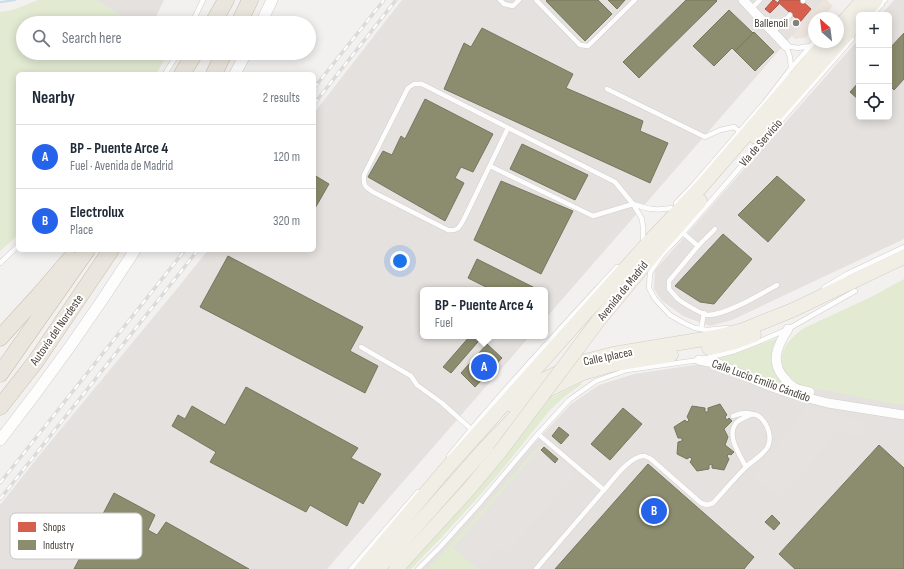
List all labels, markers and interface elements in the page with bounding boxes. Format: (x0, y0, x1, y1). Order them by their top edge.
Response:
north arrow (808, 12, 844, 48)
map controls (856, 12, 892, 120)
button: + (856, 12, 892, 48)
search box (16, 16, 316, 60)
place label: Ballenoil (754, 16, 788, 31)
marker: Ballenoil (791, 18, 801, 28)
icon: search (30, 27, 52, 49)
text: Search here (62, 29, 122, 48)
button: − (856, 48, 892, 84)
button: locate (856, 84, 892, 120)
text: Nearby (32, 88, 75, 108)
text: 2 results (263, 90, 300, 106)
street label: Vía de Servicio (736, 116, 786, 170)
text: BP - Puente Arce 4 (70, 139, 168, 158)
text: A (42, 149, 48, 165)
text: 120 m (274, 149, 300, 165)
text: Fuel · Avenida de Madrid (70, 158, 173, 174)
text: Electrolux (70, 203, 124, 222)
text: B (42, 213, 48, 229)
text: 320 m (273, 213, 300, 229)
text: Place (70, 222, 93, 238)
your location (390, 251, 410, 271)
street label: Avenida de Madrid (594, 258, 652, 325)
popup (420, 287, 548, 339)
street label: Autovía del Nordeste (27, 292, 87, 369)
text: BP - Puente Arce 4 (435, 296, 533, 315)
text: Fuel (435, 315, 453, 331)
street label: Calle Iplacea (582, 344, 634, 370)
pin: A (471, 352, 497, 382)
street label: Calle Lucio Emilio Cándido (710, 356, 812, 406)
pin: B (641, 496, 667, 526)
legend (10, 513, 142, 559)
text: Shops (43, 521, 66, 534)
text: Industry (43, 539, 75, 552)

